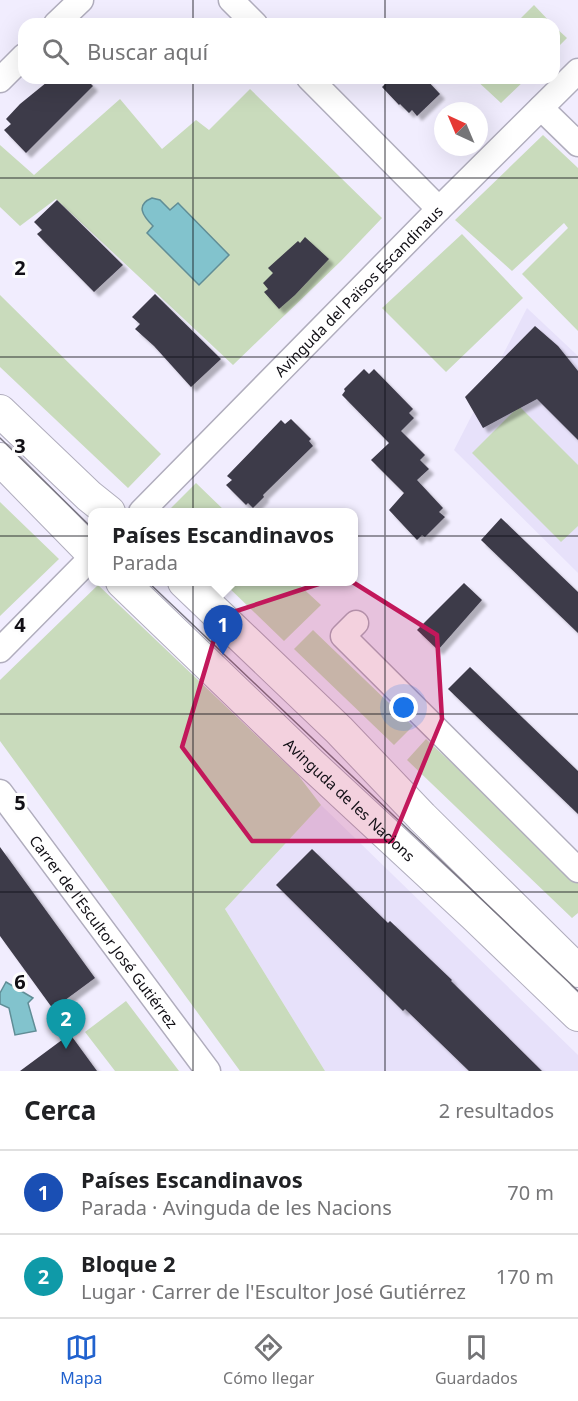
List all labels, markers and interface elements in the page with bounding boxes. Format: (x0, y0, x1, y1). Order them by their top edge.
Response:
search box (18, 18, 560, 84)
icon: search (39, 35, 72, 68)
text: Buscar aquí (87, 36, 208, 66)
north arrow (434, 102, 488, 156)
street label: Avinguda del Països Escandinaus (270, 201, 447, 381)
text: 2 (14, 254, 26, 281)
text: 3 (14, 432, 26, 459)
popup (88, 508, 358, 586)
text: Países Escandinavos (112, 519, 334, 549)
text: Parada (112, 549, 178, 576)
pin: 1 (204, 606, 242, 655)
text: 4 (14, 611, 26, 638)
your location (389, 693, 418, 722)
street label: Avinguda de les Nacions (280, 734, 419, 865)
text: 5 (14, 789, 26, 816)
street label: Carrer de l'Escultor José Gutiérrez (25, 831, 183, 1032)
text: 6 (14, 968, 26, 995)
pin: 2 (46, 1000, 86, 1049)
text: Cerca (24, 1092, 96, 1128)
text: 2 resultados (439, 1097, 554, 1124)
text: Países Escandinavos (81, 1164, 303, 1194)
text: 1 (38, 1179, 49, 1206)
text: 70 m (507, 1179, 554, 1206)
text: Parada · Avinguda de les Nacions (81, 1194, 392, 1221)
text: Bloque 2 (81, 1248, 176, 1278)
text: 2 (38, 1263, 49, 1290)
text: 170 m (496, 1263, 554, 1290)
text: Lugar · Carrer de l'Escultor José Gutiérrez (81, 1278, 466, 1305)
tab: Mapa (60, 1331, 103, 1389)
tab: Cómo llegar (223, 1331, 314, 1389)
tab: Guardados (435, 1331, 518, 1389)

